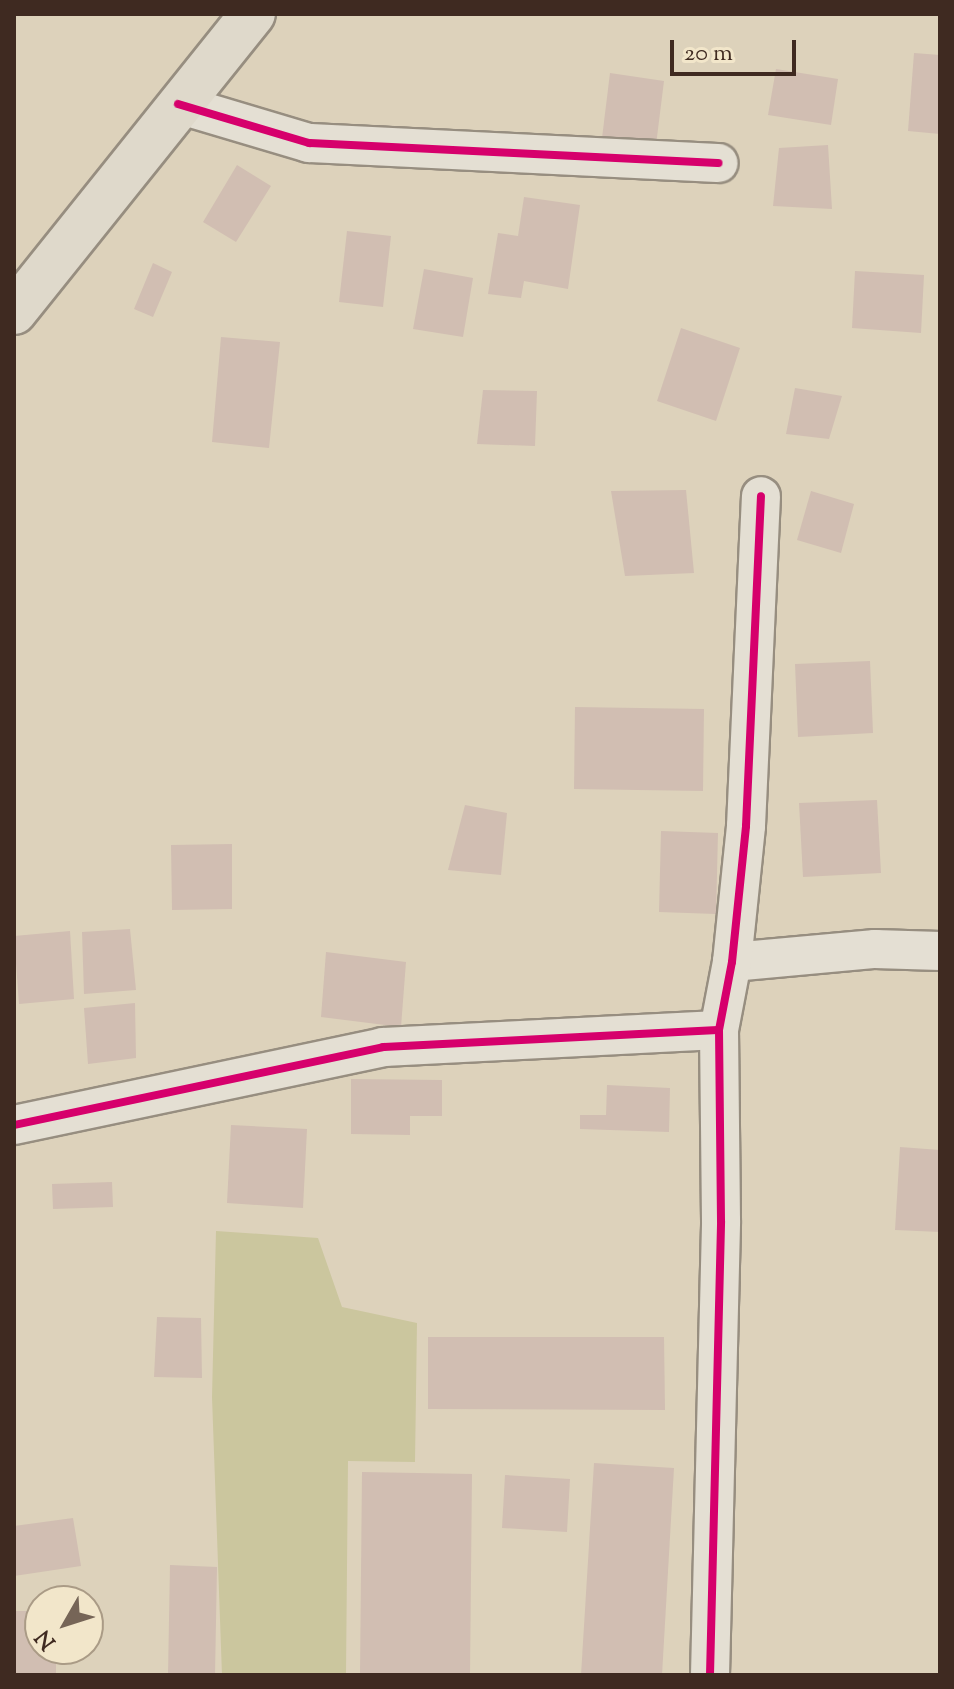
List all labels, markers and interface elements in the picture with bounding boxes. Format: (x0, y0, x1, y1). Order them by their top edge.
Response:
scale bar (674, 24, 800, 74)
text: 20 m (684, 37, 733, 71)
north arrow (24, 1585, 104, 1665)
text: N (29, 1622, 65, 1656)

